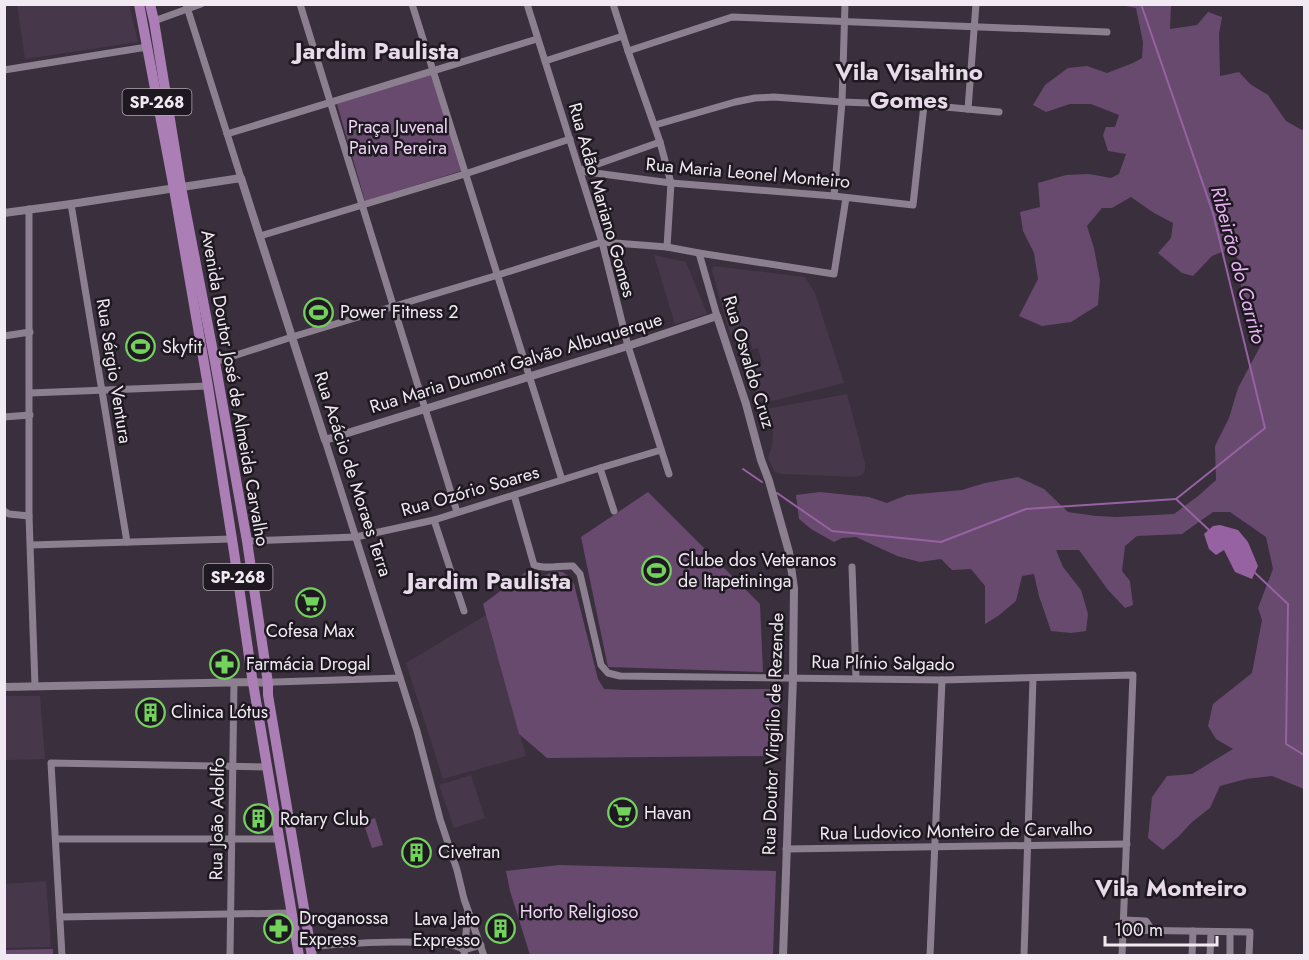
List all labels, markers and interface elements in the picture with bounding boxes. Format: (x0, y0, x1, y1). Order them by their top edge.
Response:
district label: Jardim Paulista (291, 33, 459, 68)
district label: Vila Visaltino Gomes (834, 54, 983, 117)
road number: SP-268 (122, 89, 192, 115)
street label: Rua Adão Mariano Gomes (562, 100, 642, 300)
park label: Praça Juvenal Paiva Pereira (348, 114, 448, 161)
street label: Rua Maria Leonel Monteiro (645, 151, 851, 195)
water label: Ribeirão do Carrito (1203, 183, 1273, 347)
street label: Avenida Doutor José de Almeida Carvalho (194, 228, 276, 548)
street label: Rua Osvaldo Cruz (716, 292, 782, 432)
sports icon: Power Fitness 2 (303, 296, 335, 328)
street label: Rua Sérgio Ventura (90, 297, 138, 445)
place label: Power Fitness 2 (340, 299, 459, 325)
street label: Rua Maria Dumont Galvão Albuquerque (367, 306, 665, 420)
sports icon: Skyfit (125, 331, 157, 363)
place label: Skyfit (162, 334, 203, 360)
street label: Rua Acácio de Moraes Terra (308, 368, 398, 580)
street label: Rua Ozório Soares (398, 459, 542, 523)
place label: Clube dos Veteranos de Itapetininga (678, 547, 836, 594)
sports icon: Clube dos Veteranos de Itapetininga (641, 554, 673, 586)
district label: Jardim Paulista (403, 563, 571, 598)
road number: SP-268 (204, 564, 272, 590)
supermarket icon: Cofesa Max (294, 586, 326, 618)
street label: Rua Doutor Virgílio de Rezende (756, 612, 790, 856)
place label: Cofesa Max (266, 618, 355, 644)
pharmacy icon: Farmácia Drogal (209, 648, 241, 680)
street label: Rua Plínio Salgado (811, 649, 955, 677)
place label: Farmácia Drogal (246, 651, 370, 677)
building icon: Clinica Lótus (134, 696, 166, 728)
place label: Clinica Lótus (171, 699, 268, 725)
street label: Rua João Adolfo (203, 757, 231, 881)
supermarket icon: Havan (607, 797, 639, 829)
place label: Havan (644, 800, 691, 826)
building icon: Rotary Club (243, 803, 275, 835)
place label: Rotary Club (280, 806, 369, 832)
street label: Rua Ludovico Monteiro de Carvalho (819, 816, 1093, 846)
building icon: Civetran (401, 836, 433, 868)
place label: Civetran (438, 839, 501, 865)
district label: Vila Monteiro (1094, 870, 1247, 905)
park label: Horto Religioso (520, 899, 638, 925)
place label: Droganossa Express (299, 905, 388, 952)
place label: Lava Jato Expresso (413, 906, 480, 953)
scale bar (1105, 909, 1218, 947)
pharmacy icon: Droganossa Express (262, 912, 294, 944)
building icon: Lava Jato Expresso (485, 913, 517, 945)
text: 100 m (1114, 917, 1163, 943)

